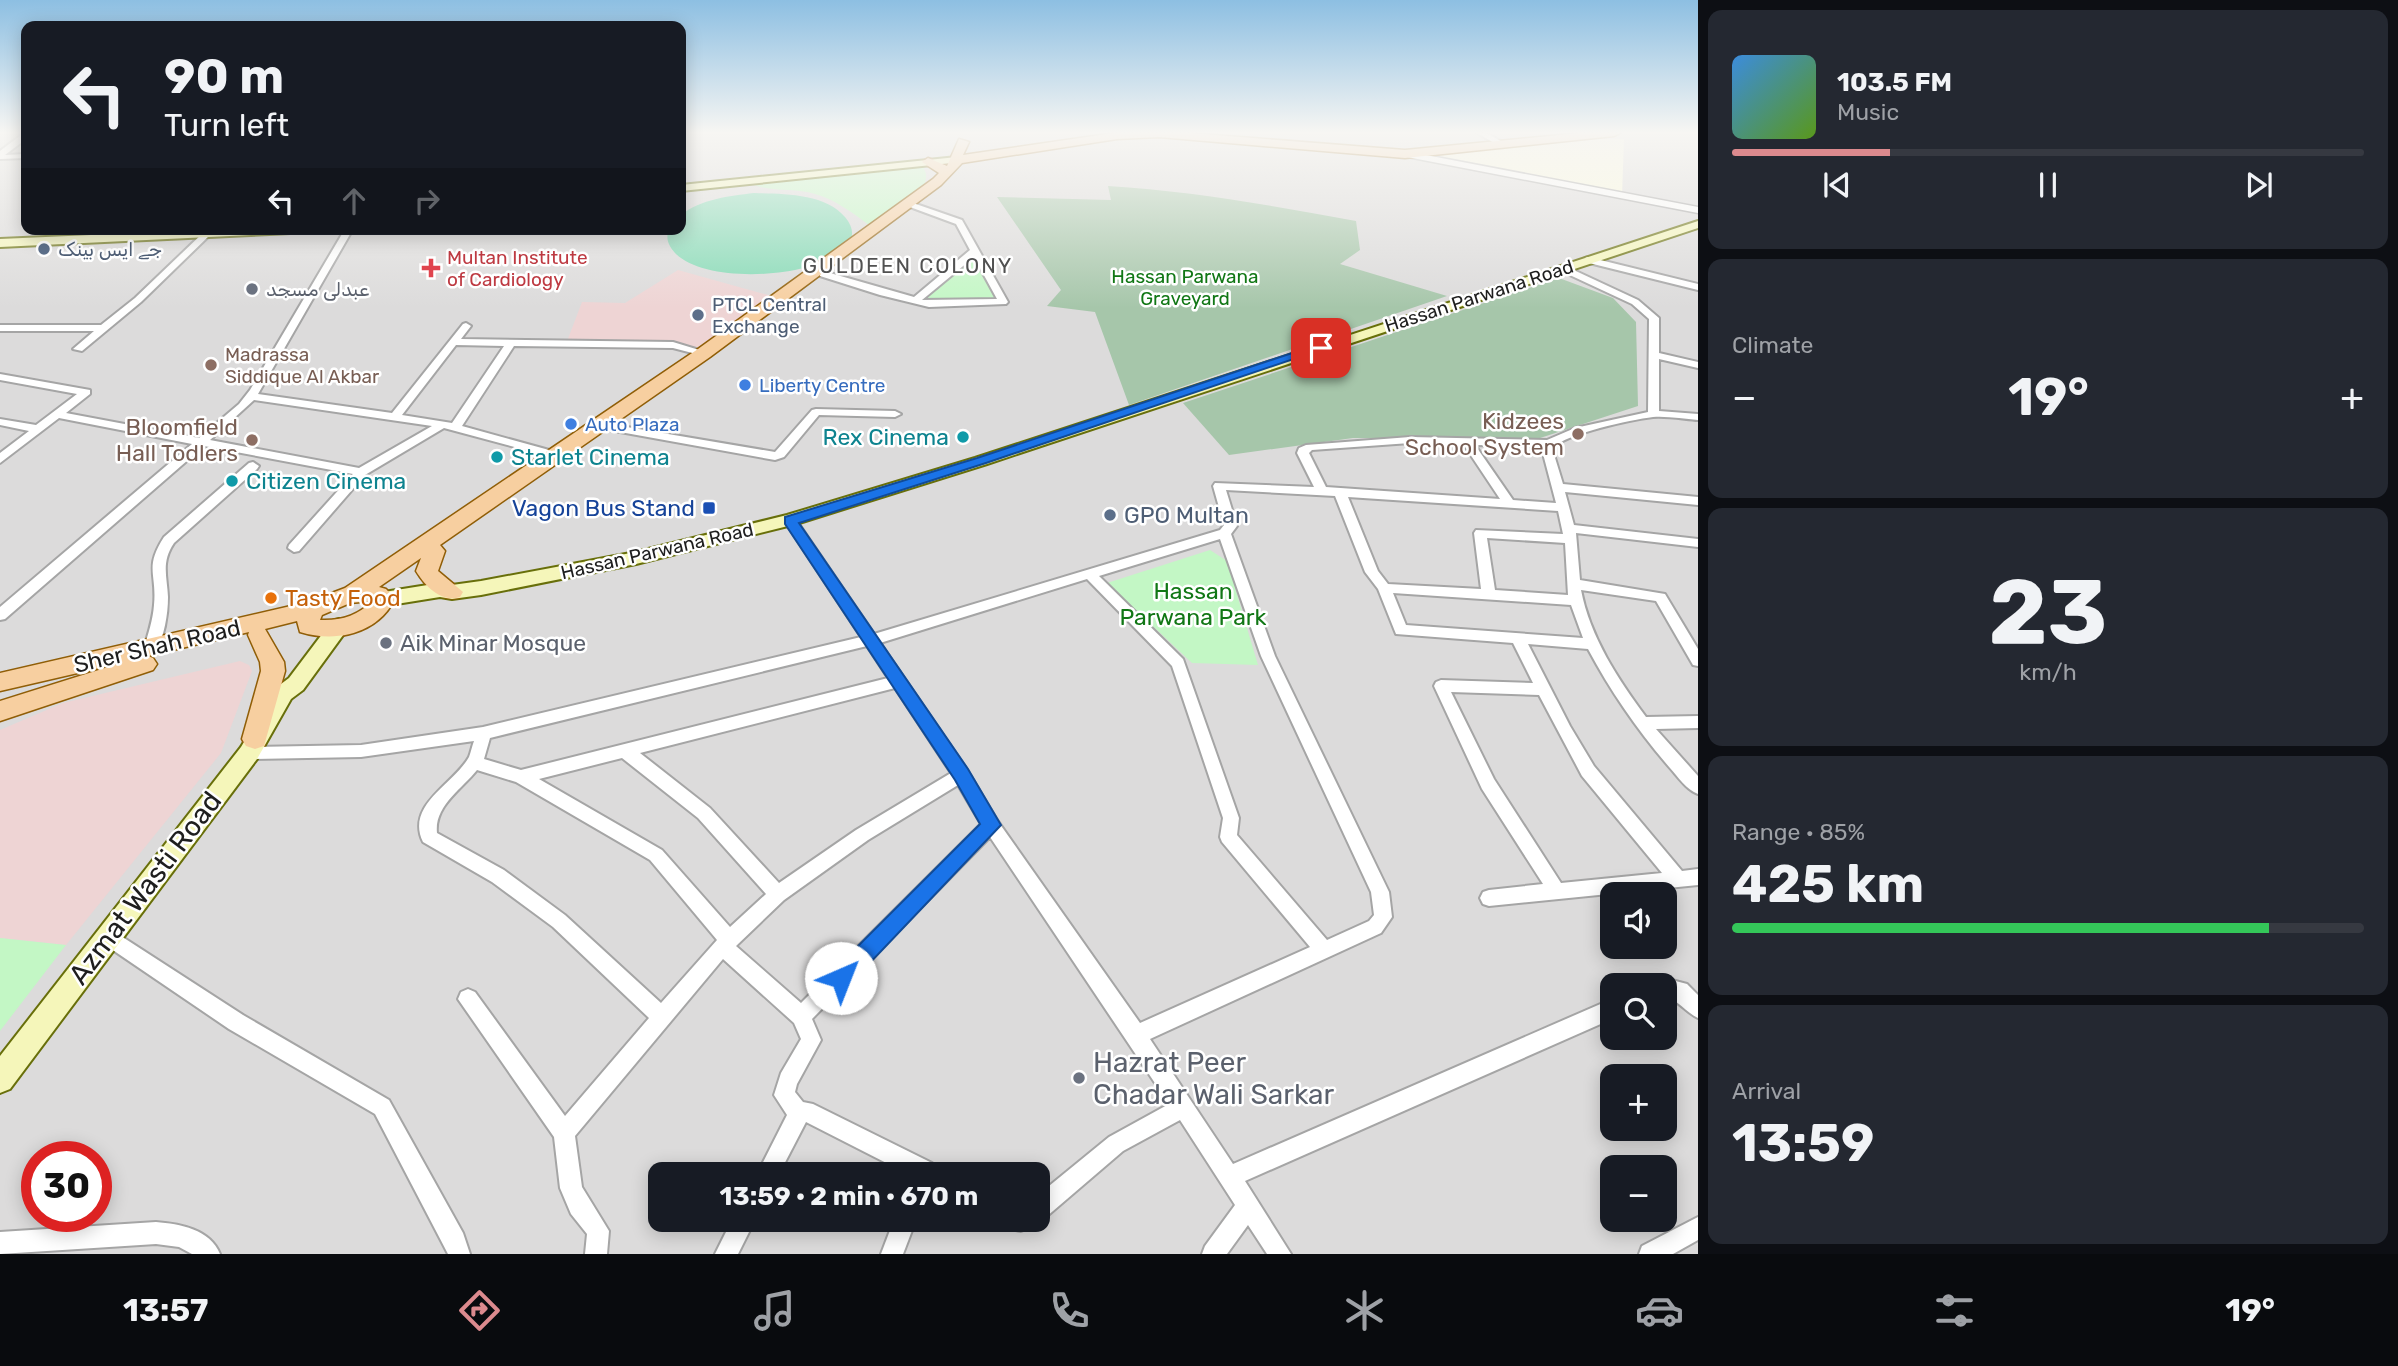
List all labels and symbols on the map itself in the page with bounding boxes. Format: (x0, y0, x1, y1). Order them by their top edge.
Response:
place label: جے ایس بینک (58, 238, 162, 261)
marker: جے ایس بینک (36, 241, 52, 257)
place label: Multan Institute of Cardiology (447, 246, 588, 291)
district label: GULDEEN COLONY (803, 253, 1013, 278)
street label: Hassan Parwana Road (1382, 255, 1576, 337)
marker: Multan Institute of Cardiology (421, 258, 441, 278)
park label: Hassan Parwana Graveyard (1111, 265, 1259, 310)
place label: عبدلی مسجد (266, 278, 369, 301)
marker: عبدلی مسجد (244, 281, 260, 297)
place label: PTCL Central Exchange (712, 293, 827, 338)
marker: PTCL Central Exchange (690, 307, 706, 323)
pin (1291, 318, 1351, 378)
place label: Madrassa Siddique Al Akbar (225, 343, 380, 388)
marker: Madrassa Siddique Al Akbar (203, 357, 219, 373)
place label: Liberty Centre (759, 374, 885, 397)
marker: Liberty Centre (737, 377, 753, 393)
place label: Kidzees School System (1405, 407, 1564, 461)
place label: Bloomfield Hall Todlers (116, 413, 238, 467)
place label: Auto Plaza (585, 413, 680, 436)
marker: Auto Plaza (563, 416, 579, 432)
place label: Rex Cinema (823, 423, 949, 451)
marker: Kidzees School System (1570, 426, 1586, 442)
marker: Rex Cinema (955, 429, 971, 445)
marker: Bloomfield Hall Todlers (244, 432, 260, 448)
place label: Starlet Cinema (511, 443, 670, 471)
marker: Starlet Cinema (489, 449, 505, 465)
place label: Citizen Cinema (246, 467, 406, 495)
marker: Citizen Cinema (224, 473, 240, 489)
place label: Vagon Bus Stand (512, 494, 695, 522)
marker: Vagon Bus Stand (701, 500, 717, 516)
place label: GPO Multan (1124, 501, 1249, 529)
marker: GPO Multan (1102, 507, 1118, 523)
street label: Hassan Parwana Road (558, 518, 756, 584)
park label: Hassan Parwana Park (1120, 577, 1267, 631)
place label: Tasty Food (285, 584, 401, 612)
marker: Tasty Food (263, 590, 279, 606)
street label: Sher Shah Road (71, 613, 243, 679)
place label: Aik Minar Mosque (400, 629, 586, 657)
marker: Aik Minar Mosque (378, 635, 394, 651)
street label: Azmat Wasti Road (62, 785, 228, 991)
position arrow (804, 941, 878, 1015)
place label: Hazrat Peer Chadar Wali Sarkar (1093, 1046, 1335, 1111)
marker: Hazrat Peer Chadar Wali Sarkar (1071, 1070, 1087, 1086)
speed limit sign: 30 (21, 1141, 112, 1232)

